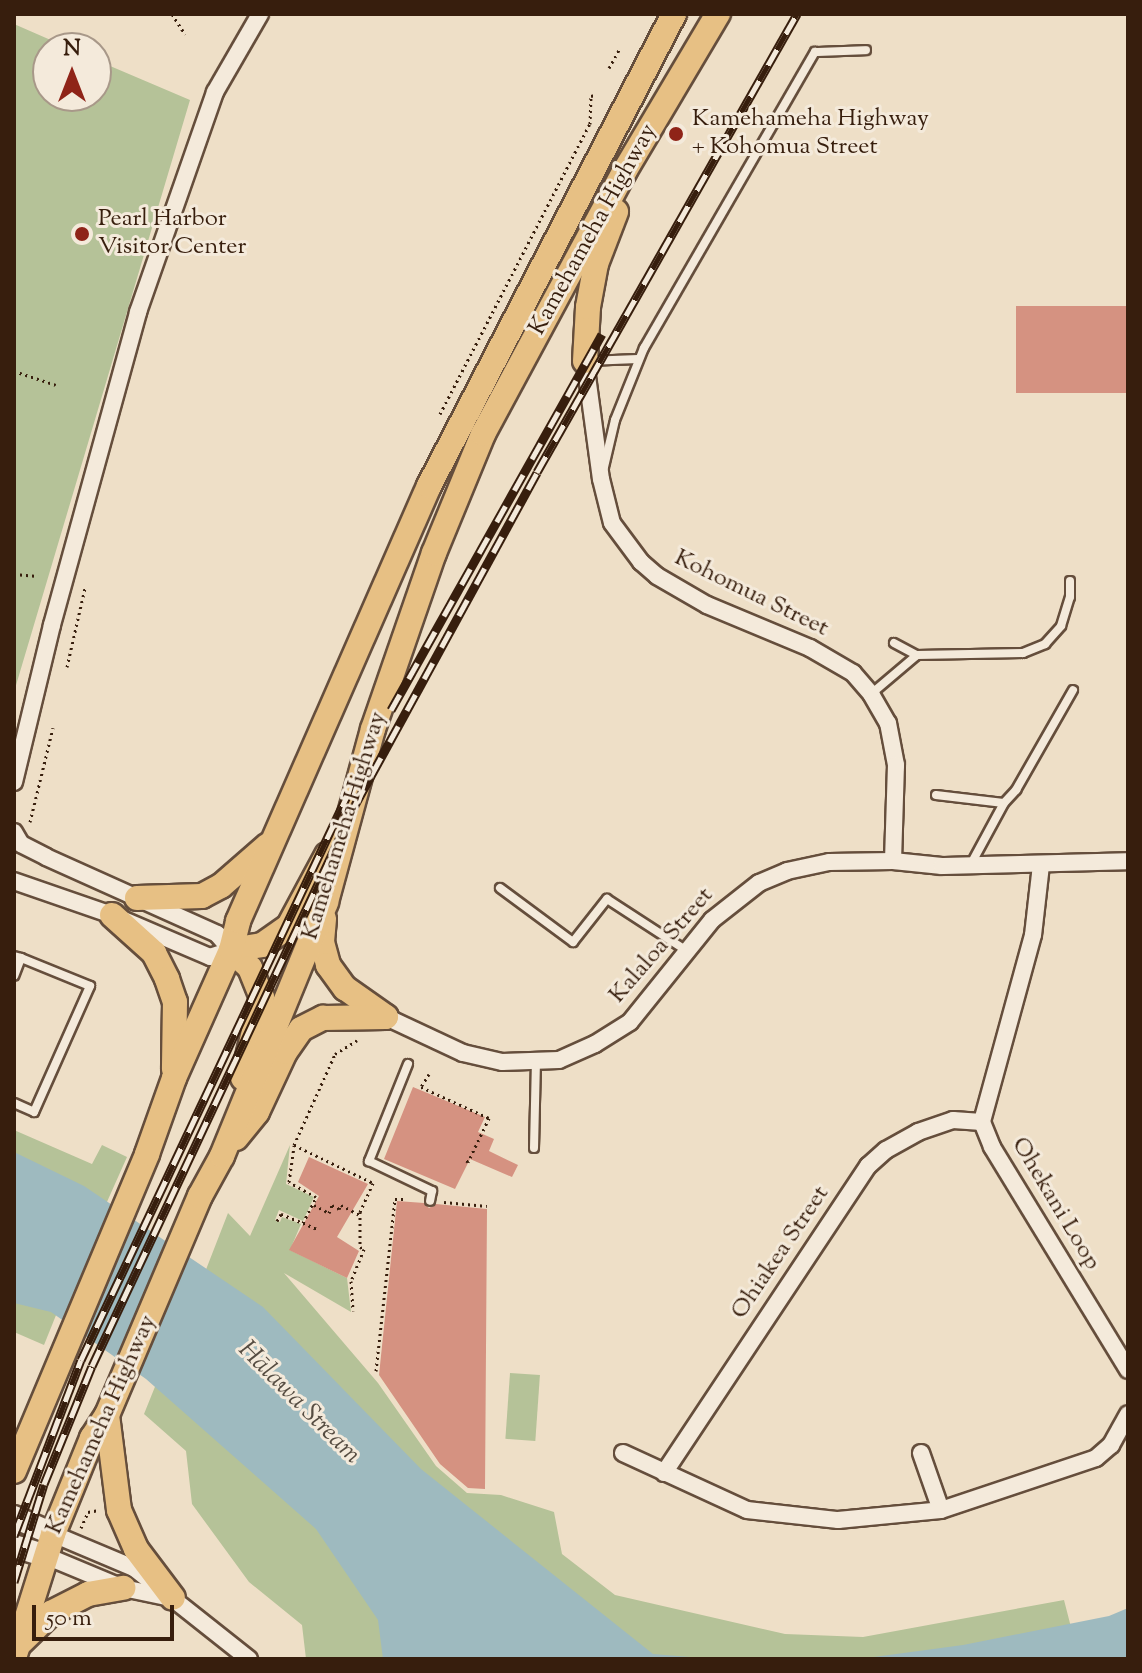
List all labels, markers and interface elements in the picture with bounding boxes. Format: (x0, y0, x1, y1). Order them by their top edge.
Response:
north arrow (32, 32, 112, 112)
text: N (63, 34, 81, 66)
place label: Kamehameha Highway + Kohomua Street (692, 106, 929, 162)
street label: Kamehameha Highway (524, 119, 664, 341)
marker: Kamehameha Highway + Kohomua Street (667, 125, 685, 143)
place label: Pearl Harbor Visitor Center (98, 206, 247, 262)
marker: Pearl Harbor Visitor Center (73, 225, 91, 243)
street label: Kohomua Street (669, 544, 833, 644)
street label: Kamehameha Highway (297, 708, 393, 944)
street label: Kalaloa Street (604, 882, 720, 1010)
street label: Ohekani Loop (1004, 1133, 1106, 1275)
street label: Ohiakea Street (726, 1181, 836, 1325)
street label: Kamehameha Highway (41, 1311, 163, 1539)
water label: Hālawa Stream (231, 1335, 367, 1471)
scale bar (36, 1589, 178, 1639)
text: 50 m (46, 1602, 92, 1636)

